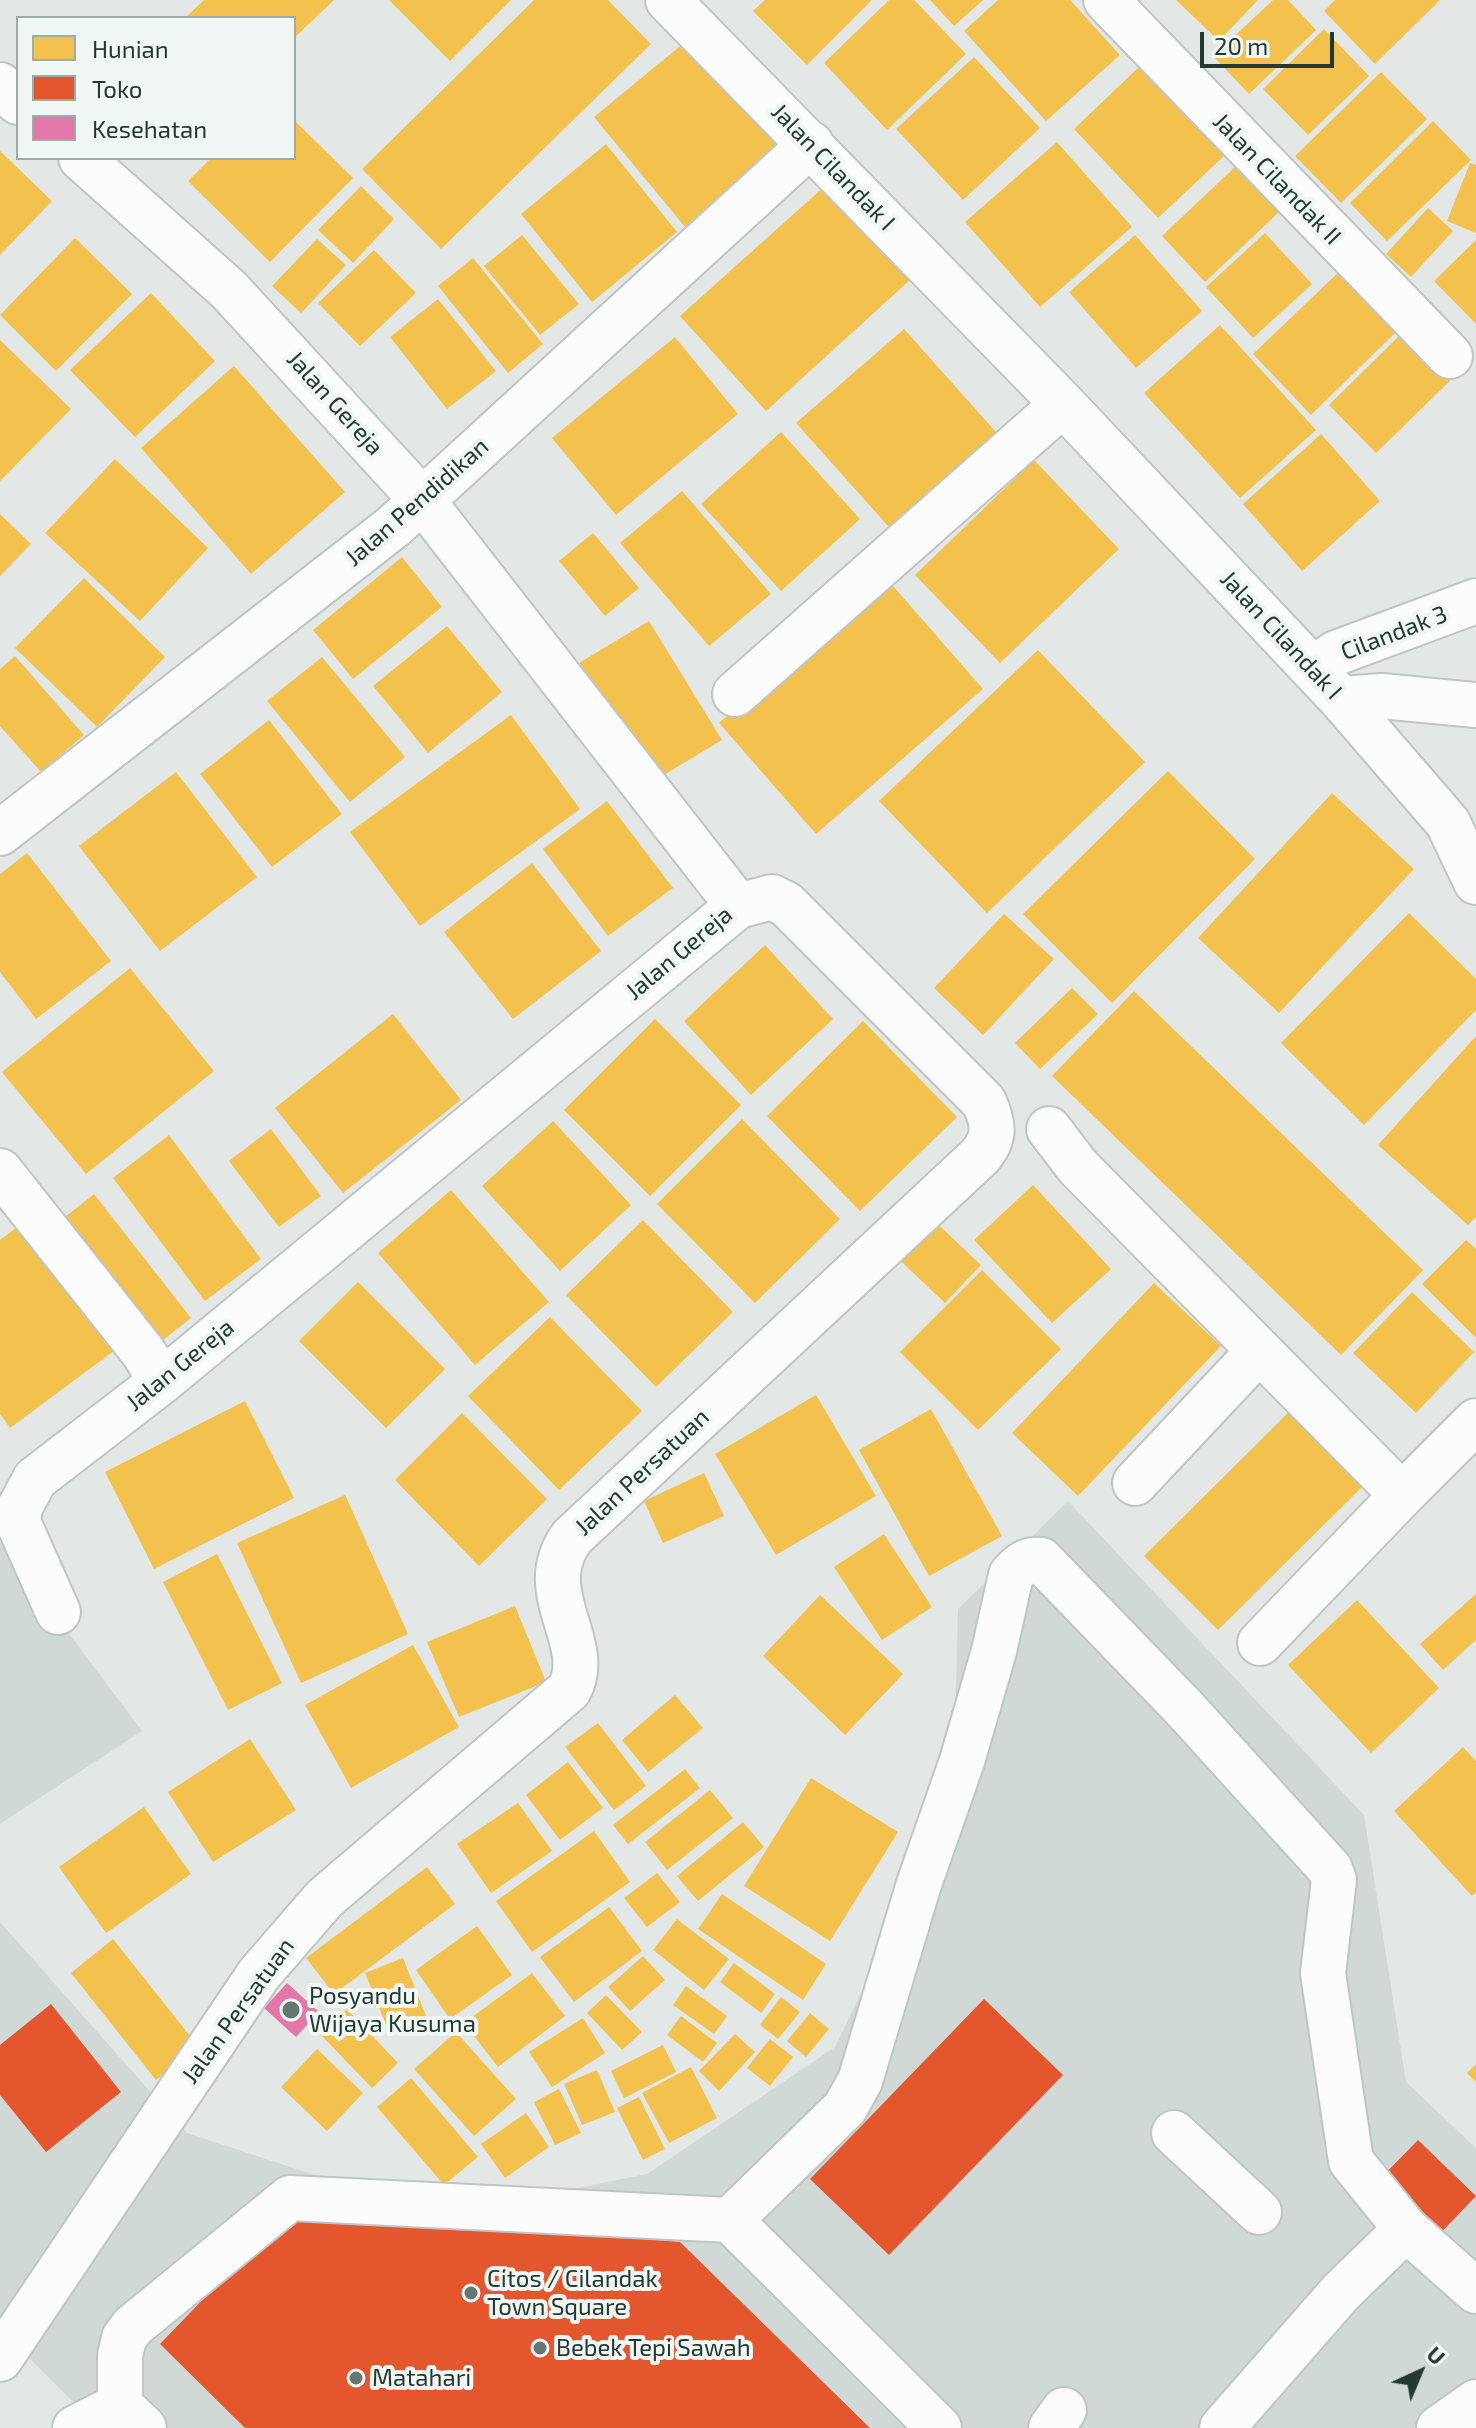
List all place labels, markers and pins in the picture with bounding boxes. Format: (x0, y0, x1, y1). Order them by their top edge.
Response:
place label: Posyandu Wijaya Kusuma (309, 1982, 476, 2038)
marker: Posyandu Wijaya Kusuma (280, 1999, 302, 2021)
place label: Citos / Cilandak Town Square (487, 2265, 658, 2321)
marker: Citos / Cilandak Town Square (462, 2284, 480, 2302)
place label: Bebek Tepi Sawah (556, 2334, 751, 2362)
marker: Bebek Tepi Sawah (531, 2339, 549, 2357)
place label: Matahari (372, 2364, 471, 2392)
marker: Matahari (347, 2369, 365, 2387)

